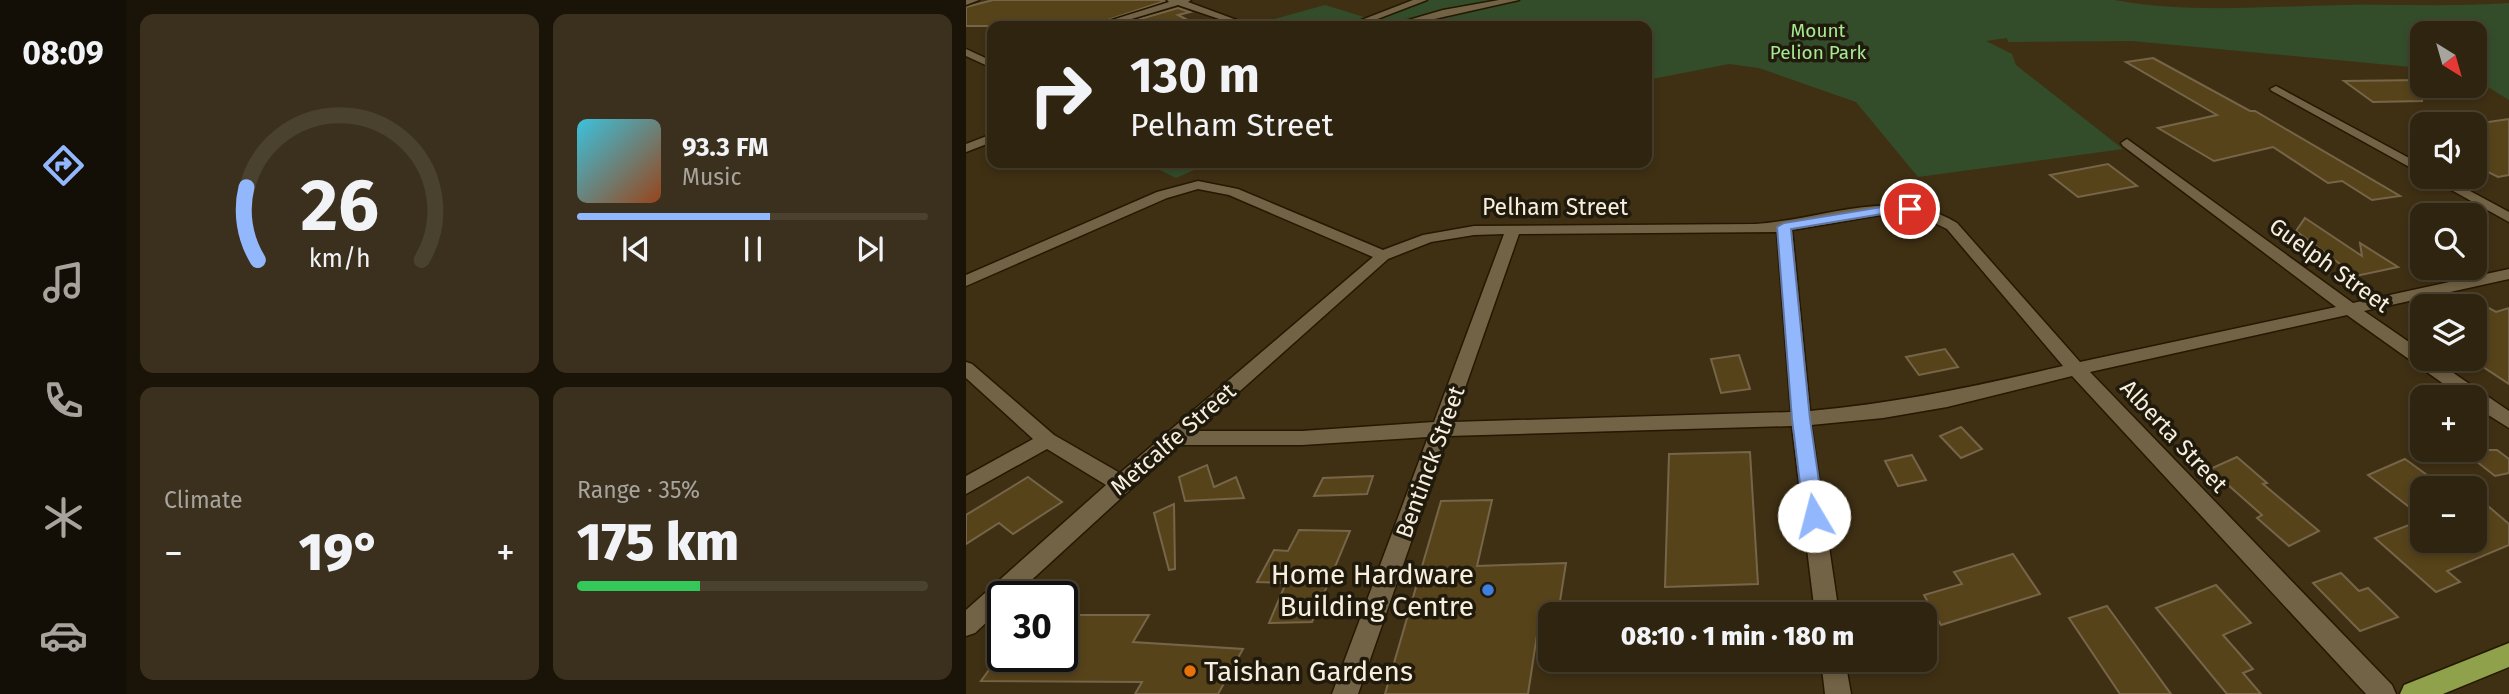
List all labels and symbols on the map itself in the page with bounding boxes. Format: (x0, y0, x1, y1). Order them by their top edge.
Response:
park label: Mount Pelion Park (1770, 19, 1866, 64)
north arrow (2410, 21, 2487, 98)
pin (1880, 179, 1940, 239)
street label: Pelham Street (1482, 193, 1629, 221)
street label: Guelph Street (2264, 212, 2397, 319)
street label: Alberta Street (2115, 374, 2234, 499)
street label: Metcalfe Street (1105, 377, 1242, 501)
street label: Bentinck Street (1390, 382, 1471, 542)
position arrow (1777, 479, 1851, 553)
place label: Home Hardware Building Centre (1271, 558, 1474, 623)
speed limit sign: 30 (987, 581, 1078, 672)
marker: Home Hardware Building Centre (1480, 582, 1496, 598)
place label: Taishan Gardens (1204, 655, 1413, 688)
marker: Taishan Gardens (1182, 663, 1198, 679)

